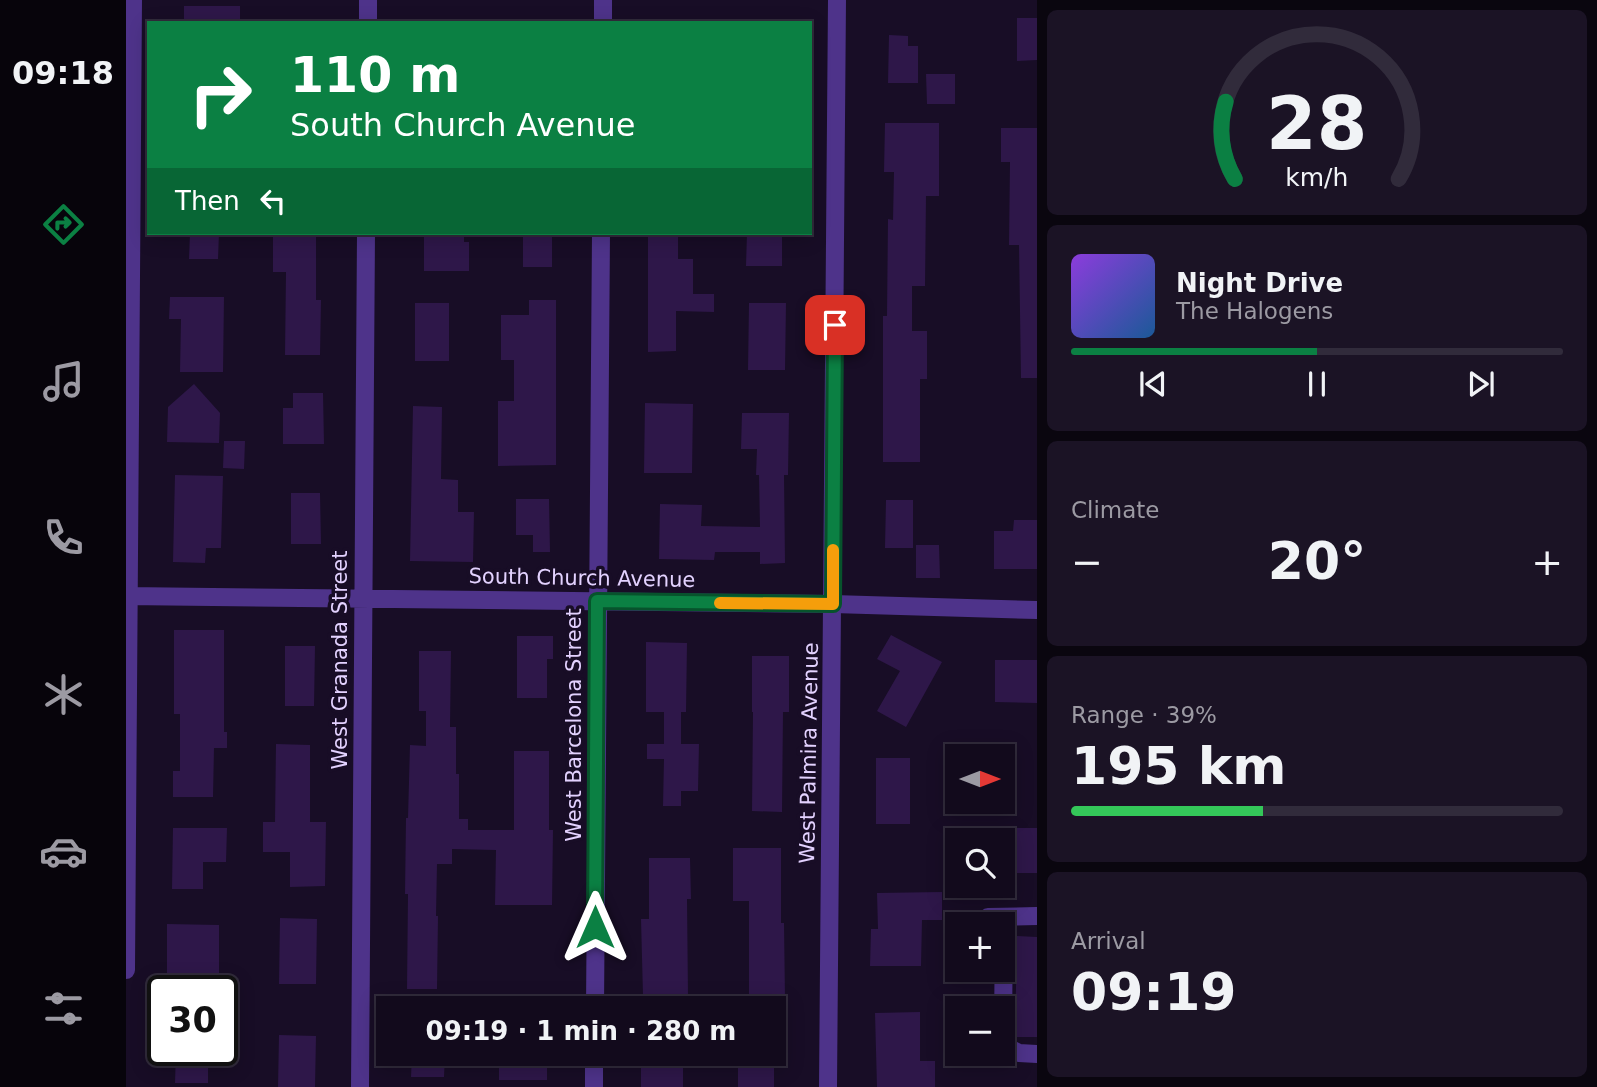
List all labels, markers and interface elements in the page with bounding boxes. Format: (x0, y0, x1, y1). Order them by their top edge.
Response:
text: 110 m (290, 47, 460, 104)
icon: right (175, 49, 266, 140)
text: 09:18 (12, 54, 114, 92)
text: 28 (1266, 81, 1368, 166)
text: South Church Avenue (290, 106, 635, 144)
text: km/h (1285, 163, 1349, 192)
icon: left (254, 182, 292, 220)
text: Then (175, 186, 240, 216)
icon: directions (39, 200, 88, 249)
text: Night Drive (1176, 268, 1343, 298)
pin (805, 295, 865, 355)
text: The Halogens (1176, 298, 1333, 324)
icon: arrive (816, 306, 854, 344)
icon: music (39, 357, 88, 406)
icon: previous (1134, 365, 1172, 403)
icon: pause (1298, 365, 1336, 403)
icon: next (1462, 365, 1500, 403)
text: Climate (1071, 497, 1160, 523)
icon: phone (39, 513, 88, 562)
text: 20° (1268, 531, 1366, 591)
text: − (1071, 540, 1103, 584)
text: + (1531, 540, 1563, 584)
street label: West Granada Street (328, 551, 352, 769)
street label: South Church Avenue (468, 564, 696, 592)
street label: West Barcelona Street (562, 608, 586, 842)
street label: West Palmira Avenue (795, 642, 823, 864)
icon: climate (39, 670, 88, 719)
text: Range · 39% (1071, 702, 1217, 728)
text: 195 km (1071, 736, 1286, 796)
north arrow (945, 744, 1015, 814)
map controls (945, 744, 1015, 1066)
icon: car (39, 827, 88, 876)
button: search (945, 828, 1015, 898)
position arrow (558, 890, 632, 964)
button: + (945, 912, 1015, 982)
text: Arrival (1071, 928, 1146, 954)
text: 09:19 (1071, 962, 1237, 1022)
speed limit sign: 30 (147, 975, 238, 1066)
icon: filters (39, 984, 88, 1033)
button: − (945, 996, 1015, 1066)
text: 09:19 · 1 min · 280 m (426, 1016, 736, 1046)

